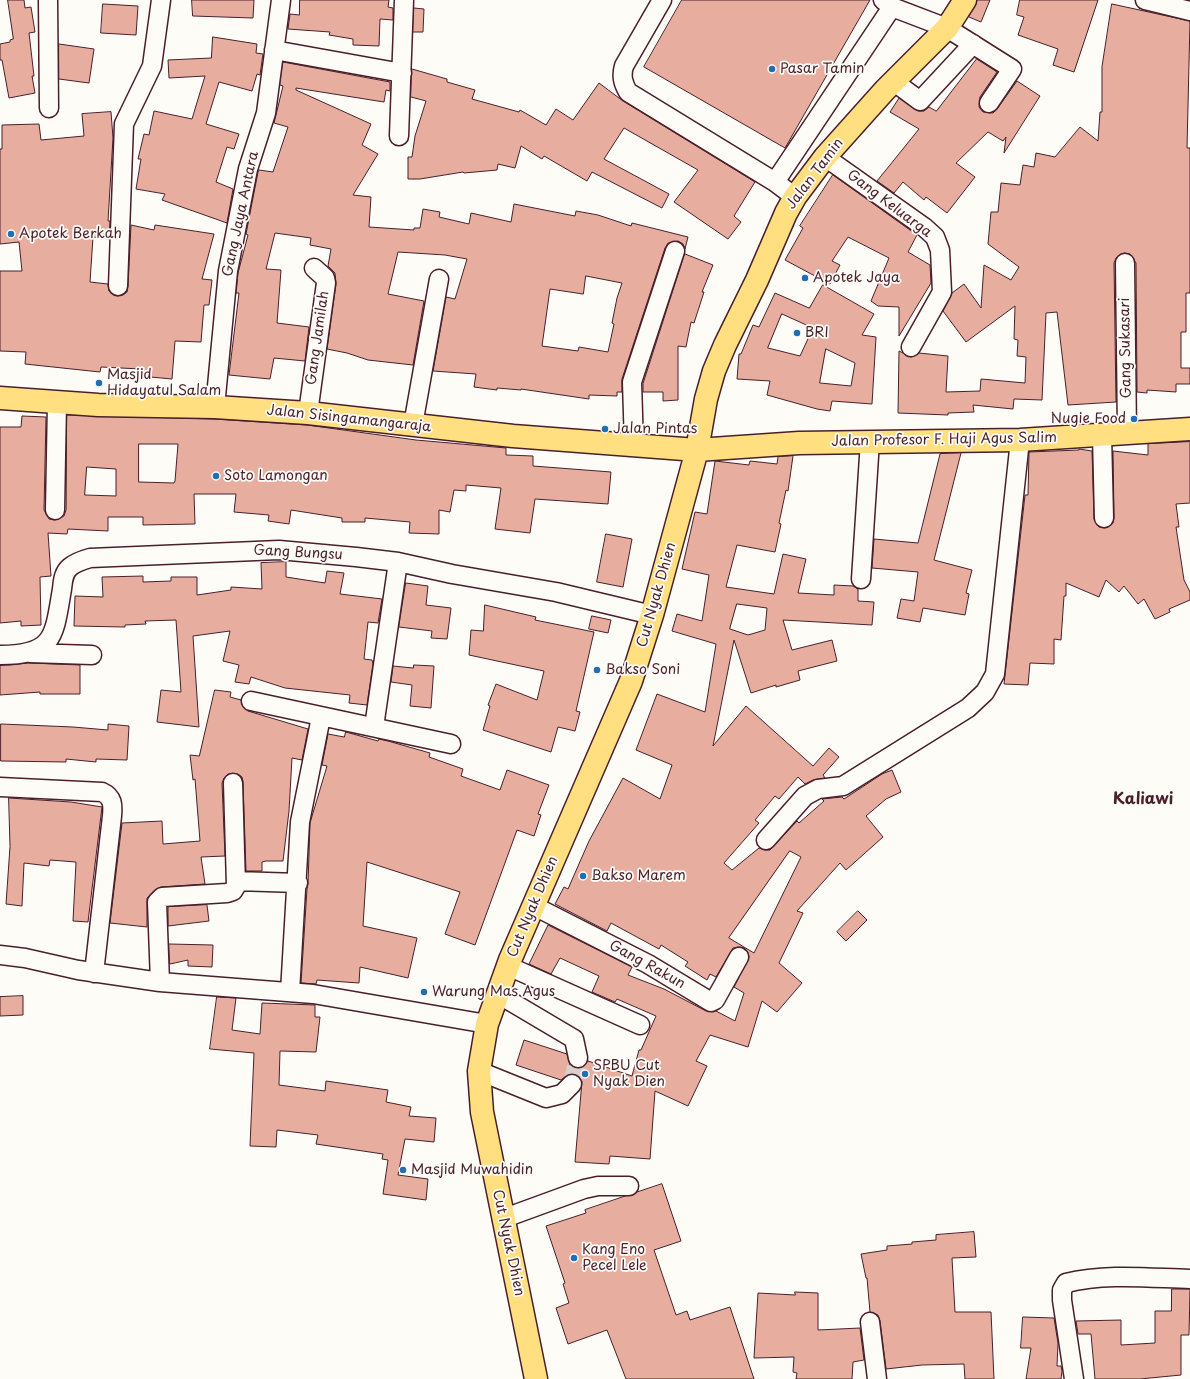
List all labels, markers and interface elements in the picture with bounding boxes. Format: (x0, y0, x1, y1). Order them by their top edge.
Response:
place label: Pasar Tamin (780, 61, 865, 77)
marker: Pasar Tamin (767, 64, 777, 74)
street label: Jalan Tamin (783, 135, 847, 213)
street label: Gang Jaya Antara (220, 150, 262, 278)
street label: Gang Keluarga (843, 167, 935, 241)
place label: Apotek Berkah (19, 226, 122, 242)
marker: Apotek Berkah (6, 229, 16, 239)
place label: Apotek Jaya (813, 270, 900, 286)
marker: Apotek Jaya (800, 273, 810, 283)
street label: Gang Jamilah (303, 290, 333, 386)
street label: Gang Sukasari (1117, 297, 1135, 399)
place label: BRI (805, 325, 829, 341)
marker: BRI (792, 328, 802, 338)
place label: Masjid Hidayatul Salam (107, 367, 221, 400)
marker: Masjid Hidayatul Salam (94, 378, 104, 388)
street label: Jalan Sisingamangaraja (266, 402, 432, 436)
place label: Nugie Food (1050, 411, 1126, 427)
marker: Nugie Food (1129, 414, 1139, 424)
place label: Jalan Pintas (613, 421, 697, 437)
marker: Jalan Pintas (600, 424, 610, 434)
street label: Jalan Profesor F. Haji Agus Salim (831, 430, 1057, 450)
place label: Soto Lamongan (224, 468, 328, 484)
marker: Soto Lamongan (211, 471, 221, 481)
street label: Cut Nyak Dhien (634, 541, 680, 649)
street label: Gang Bungsu (253, 542, 343, 564)
place label: Bakso Soni (605, 662, 680, 678)
marker: Bakso Soni (592, 665, 602, 675)
district label: Kaliawi (1113, 790, 1173, 810)
street label: Cut Nyak Dhien (504, 854, 562, 960)
place label: Bakso Marem (591, 868, 686, 884)
marker: Bakso Marem (578, 871, 588, 881)
street label: Gang Rakun (606, 937, 688, 993)
place label: Warung Mas Agus (432, 984, 555, 1000)
marker: Warung Mas Agus (419, 987, 429, 997)
place label: SPBU Cut Nyak Dien (593, 1058, 665, 1090)
marker: SPBU Cut Nyak Dien (580, 1069, 590, 1079)
place label: Masjid Muwahidin (411, 1162, 533, 1178)
marker: Masjid Muwahidin (398, 1165, 408, 1175)
street label: Cut Nyak Dhien (489, 1188, 527, 1298)
place label: Kang Eno Pecel Lele (582, 1242, 647, 1274)
marker: Kang Eno Pecel Lele (569, 1253, 579, 1263)

